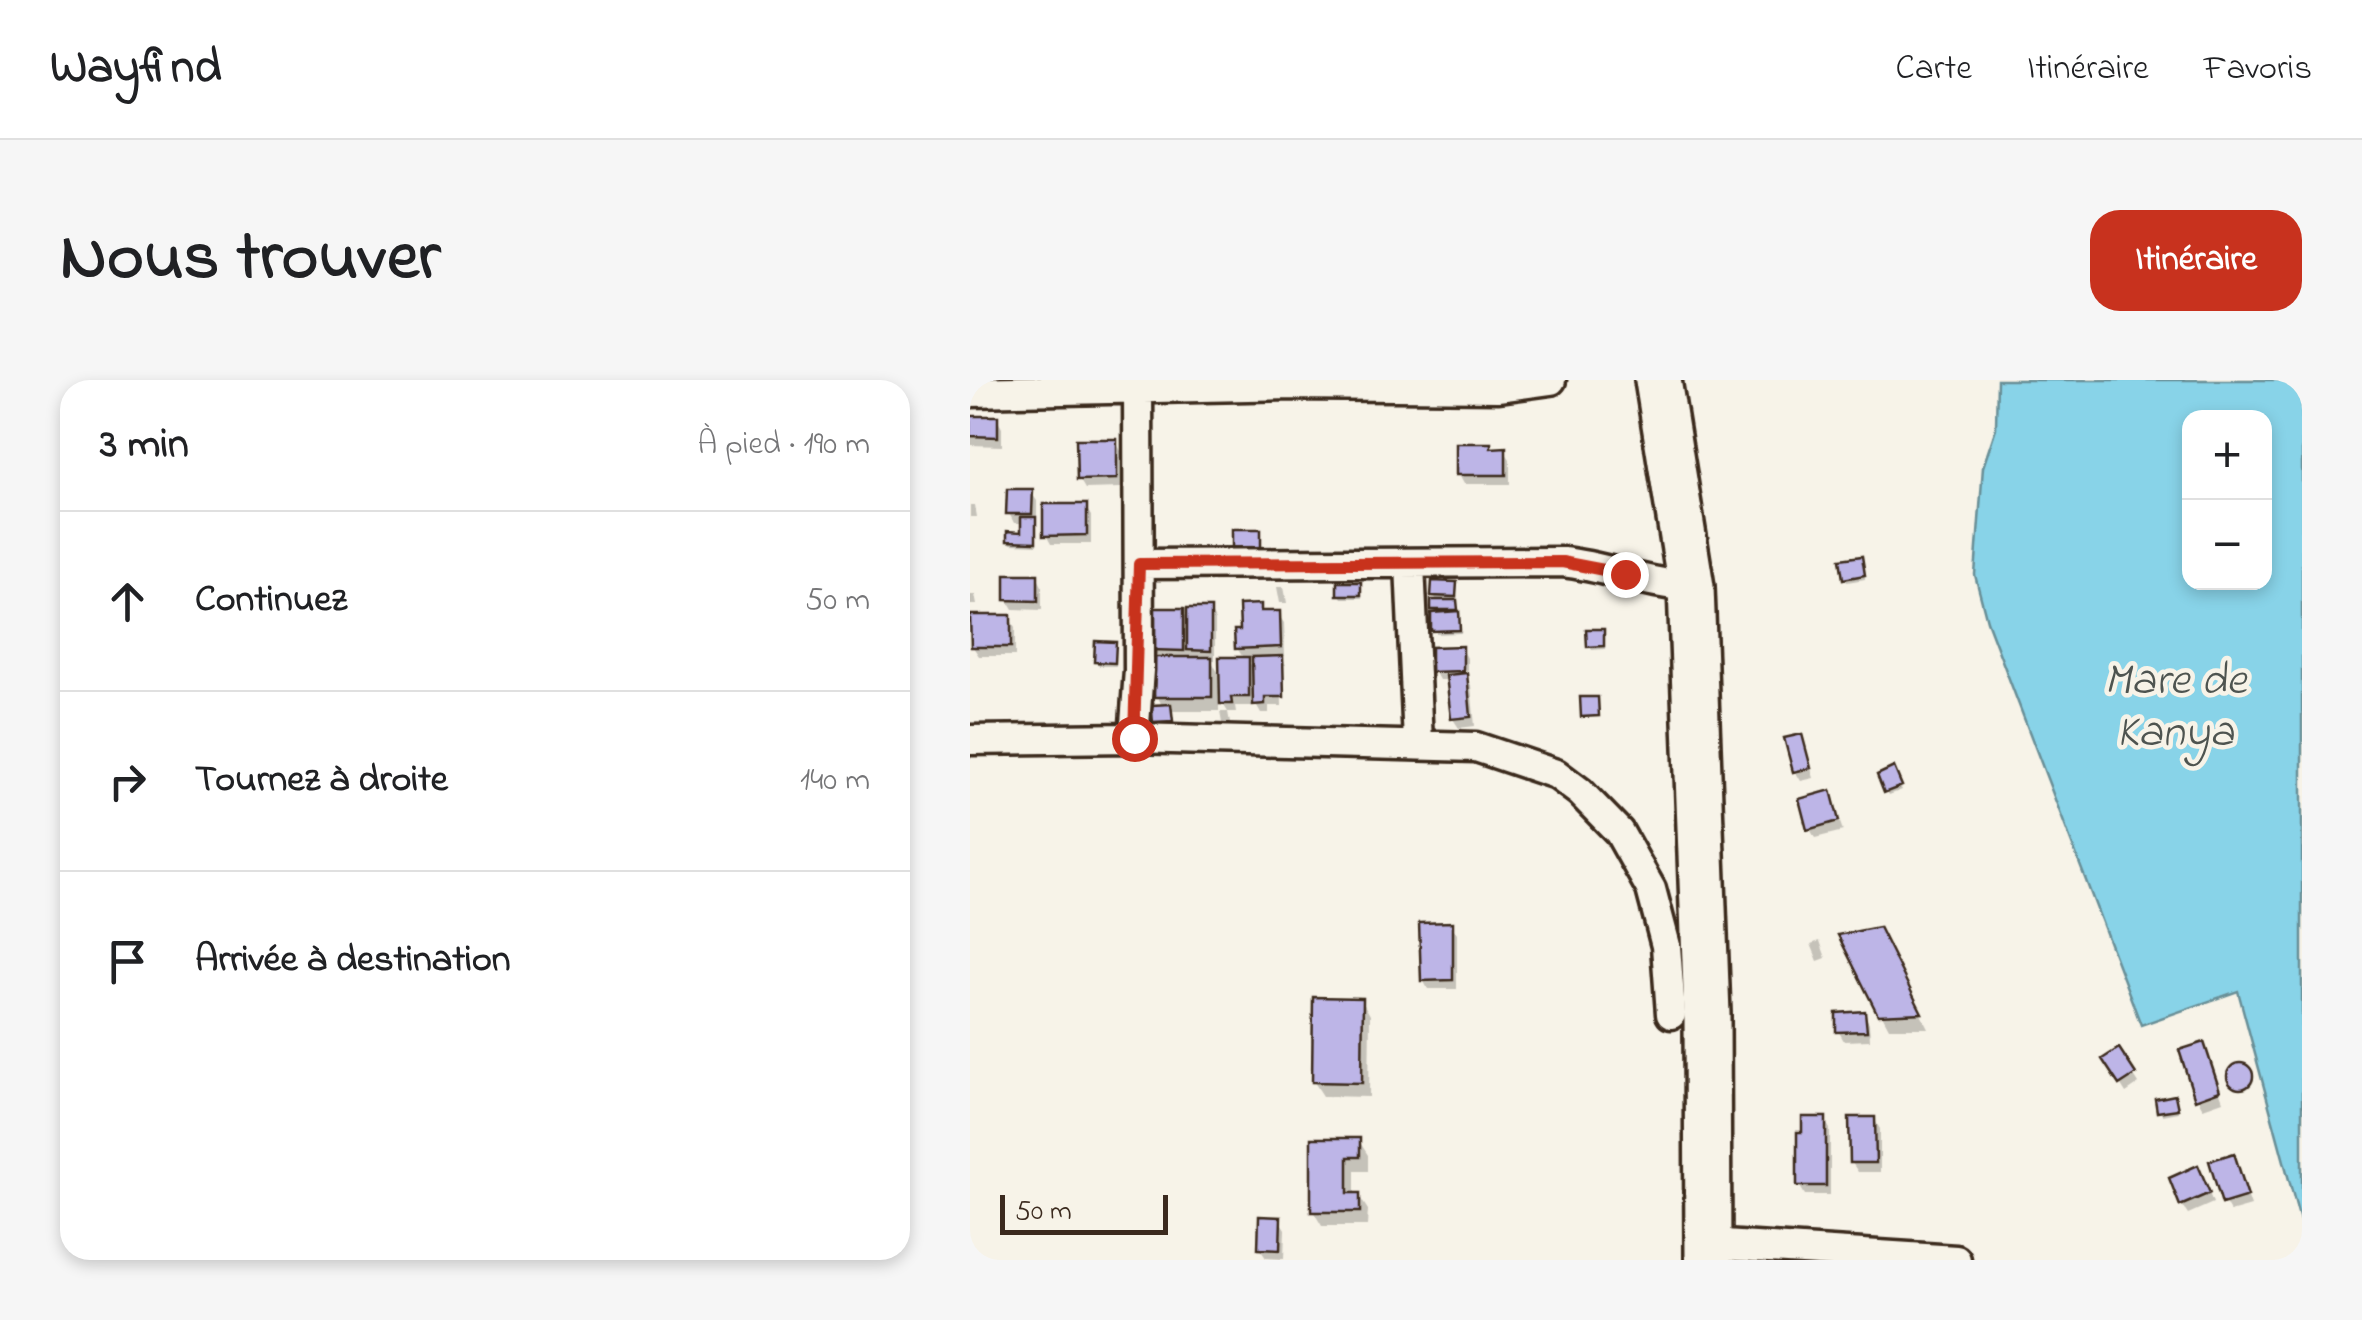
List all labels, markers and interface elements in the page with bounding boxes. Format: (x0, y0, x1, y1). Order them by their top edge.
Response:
text: Wayfind (50, 34, 221, 104)
text: Carte (1896, 44, 1972, 95)
text: Itinéraire (2027, 44, 2149, 95)
text: Favoris (2204, 44, 2312, 95)
text: Nous trouver (60, 209, 440, 311)
button: Itinéraire (2090, 210, 2302, 311)
map controls (2182, 410, 2272, 590)
button: + (2182, 410, 2272, 500)
text: 3 min (100, 415, 189, 476)
text: À pied · 190 m (698, 422, 870, 469)
button: − (2182, 500, 2272, 590)
route end (1603, 552, 1649, 598)
text: Continuez (195, 573, 347, 629)
icon: ahead (100, 574, 155, 629)
text: 50 m (805, 578, 870, 625)
water label: Mare de Kanya (2104, 649, 2248, 767)
route start (1112, 716, 1158, 762)
text: Tournez à droite (195, 753, 448, 809)
icon: right (100, 754, 155, 809)
text: 140 m (800, 758, 870, 805)
text: Arrivée à destination (195, 933, 510, 989)
icon: arrive (100, 934, 155, 989)
scale bar (1000, 1190, 1168, 1234)
text: 50 m (1015, 1192, 1072, 1233)

